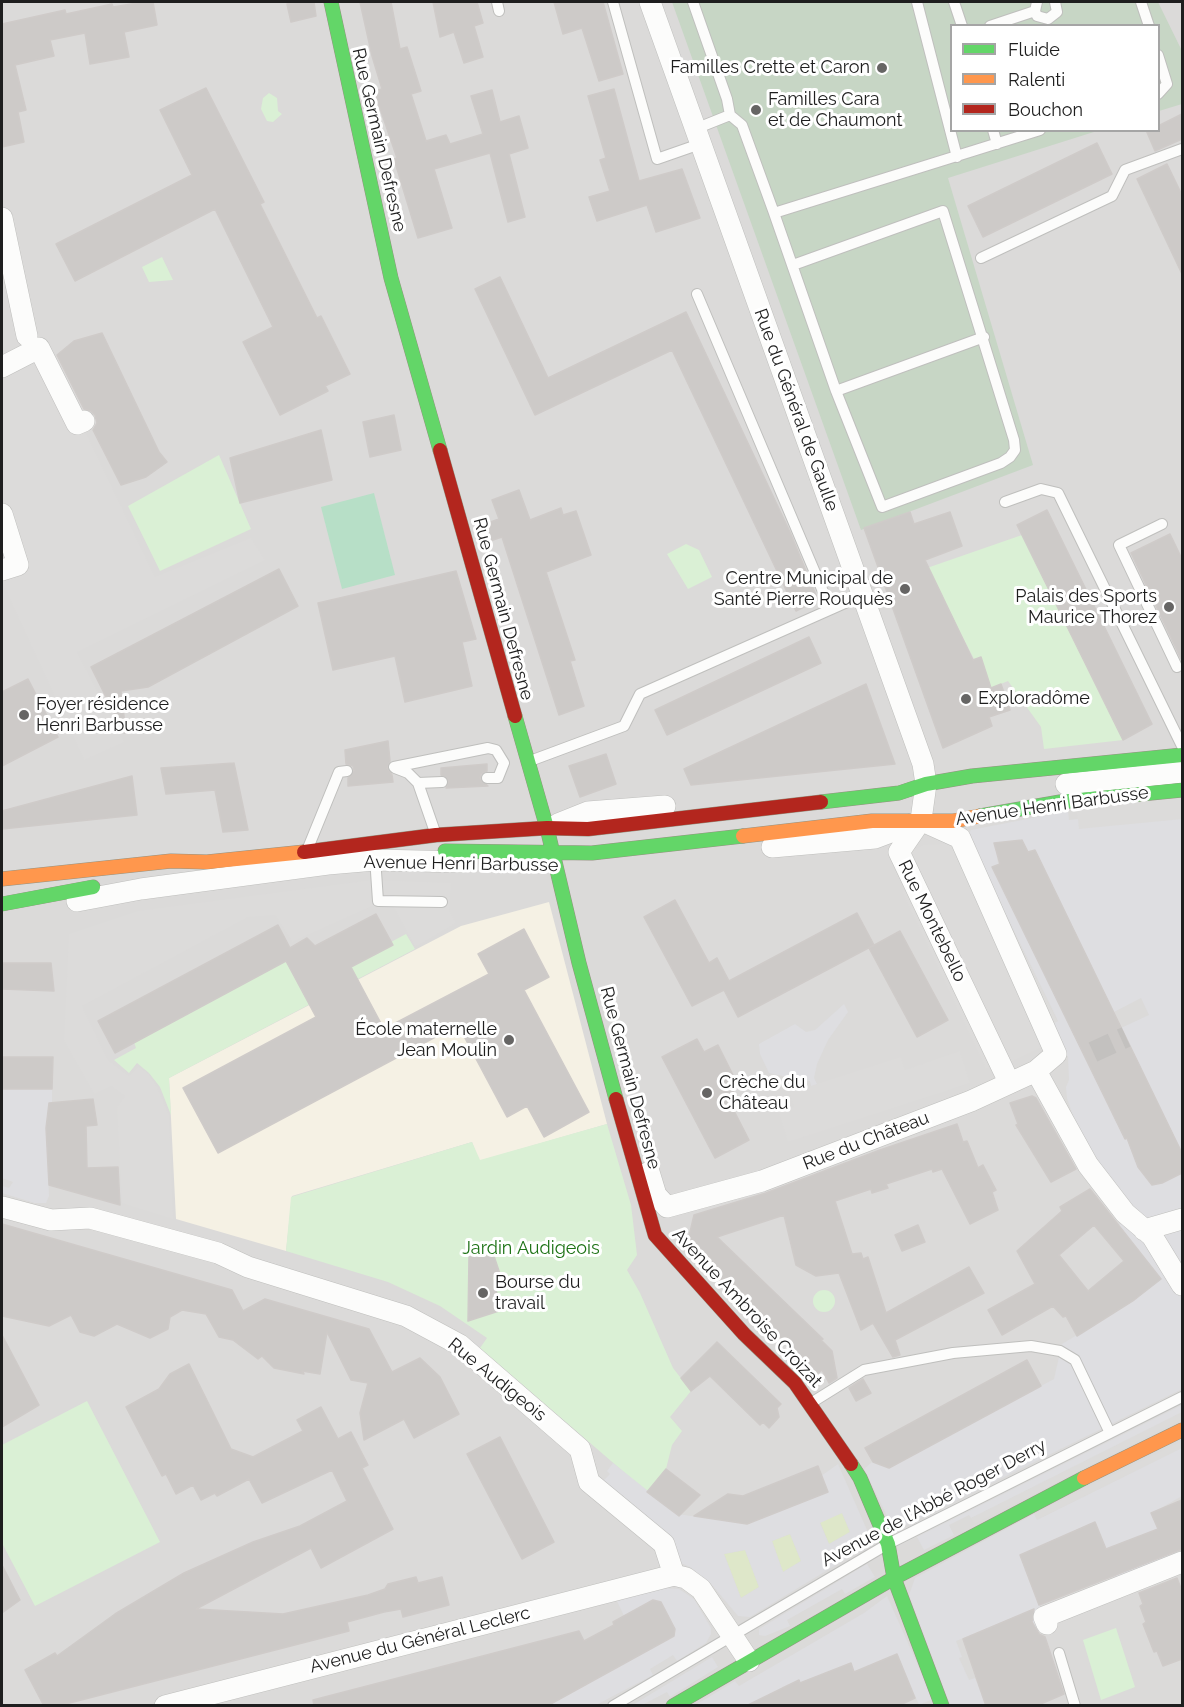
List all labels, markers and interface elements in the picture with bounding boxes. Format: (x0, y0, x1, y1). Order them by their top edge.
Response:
legend (950, 24, 1160, 132)
text: Fluide (1008, 39, 1060, 60)
street label: Rue Germain Defresne (347, 46, 411, 234)
place label: Familles Crette et Caron (670, 57, 870, 79)
marker: Familles Crette et Caron (875, 61, 889, 75)
text: Ralenti (1008, 69, 1065, 90)
place label: Familles Cara et de Chaumont (768, 89, 902, 132)
text: Bouchon (1008, 99, 1083, 120)
marker: Familles Cara et de Chaumont (749, 103, 763, 117)
street label: Rue du Général de Gaulle (749, 306, 843, 514)
street label: Rue Germain Defresne (468, 515, 538, 703)
place label: Centre Municipal de Santé Pierre Rouquès (714, 568, 893, 610)
marker: Centre Municipal de Santé Pierre Rouquès (898, 582, 912, 596)
place label: Palais des Sports Maurice Thorez (1015, 586, 1157, 628)
marker: Palais des Sports Maurice Thorez (1162, 600, 1176, 614)
place label: Exploradôme (978, 688, 1090, 710)
marker: Exploradôme (959, 692, 973, 706)
place label: Foyer résidence Henri Barbusse (36, 694, 169, 736)
marker: Foyer résidence Henri Barbusse (17, 708, 31, 722)
street label: Avenue Henri Barbusse (954, 782, 1150, 830)
street label: Avenue Henri Barbusse (364, 852, 558, 876)
street label: Rue Montebello (893, 857, 971, 985)
street label: Rue Germain Defresne (595, 984, 665, 1172)
place label: École maternelle Jean Moulin (355, 1019, 497, 1062)
marker: École maternelle Jean Moulin (502, 1033, 516, 1047)
place label: Crèche du Château (719, 1072, 805, 1114)
marker: Crèche du Château (700, 1086, 714, 1100)
street label: Rue du Château (800, 1107, 932, 1175)
street label: Avenue Ambroise Croizat (668, 1224, 826, 1392)
park label: Jardin Audigeois (462, 1238, 600, 1260)
place label: Bourse du travail (495, 1272, 580, 1314)
marker: Bourse du travail (476, 1286, 490, 1300)
street label: Rue Audigeois (443, 1334, 551, 1426)
street label: Avenue de l'Abbé Roger Derry (818, 1434, 1050, 1572)
street label: Avenue du Général Leclerc (308, 1602, 532, 1678)

